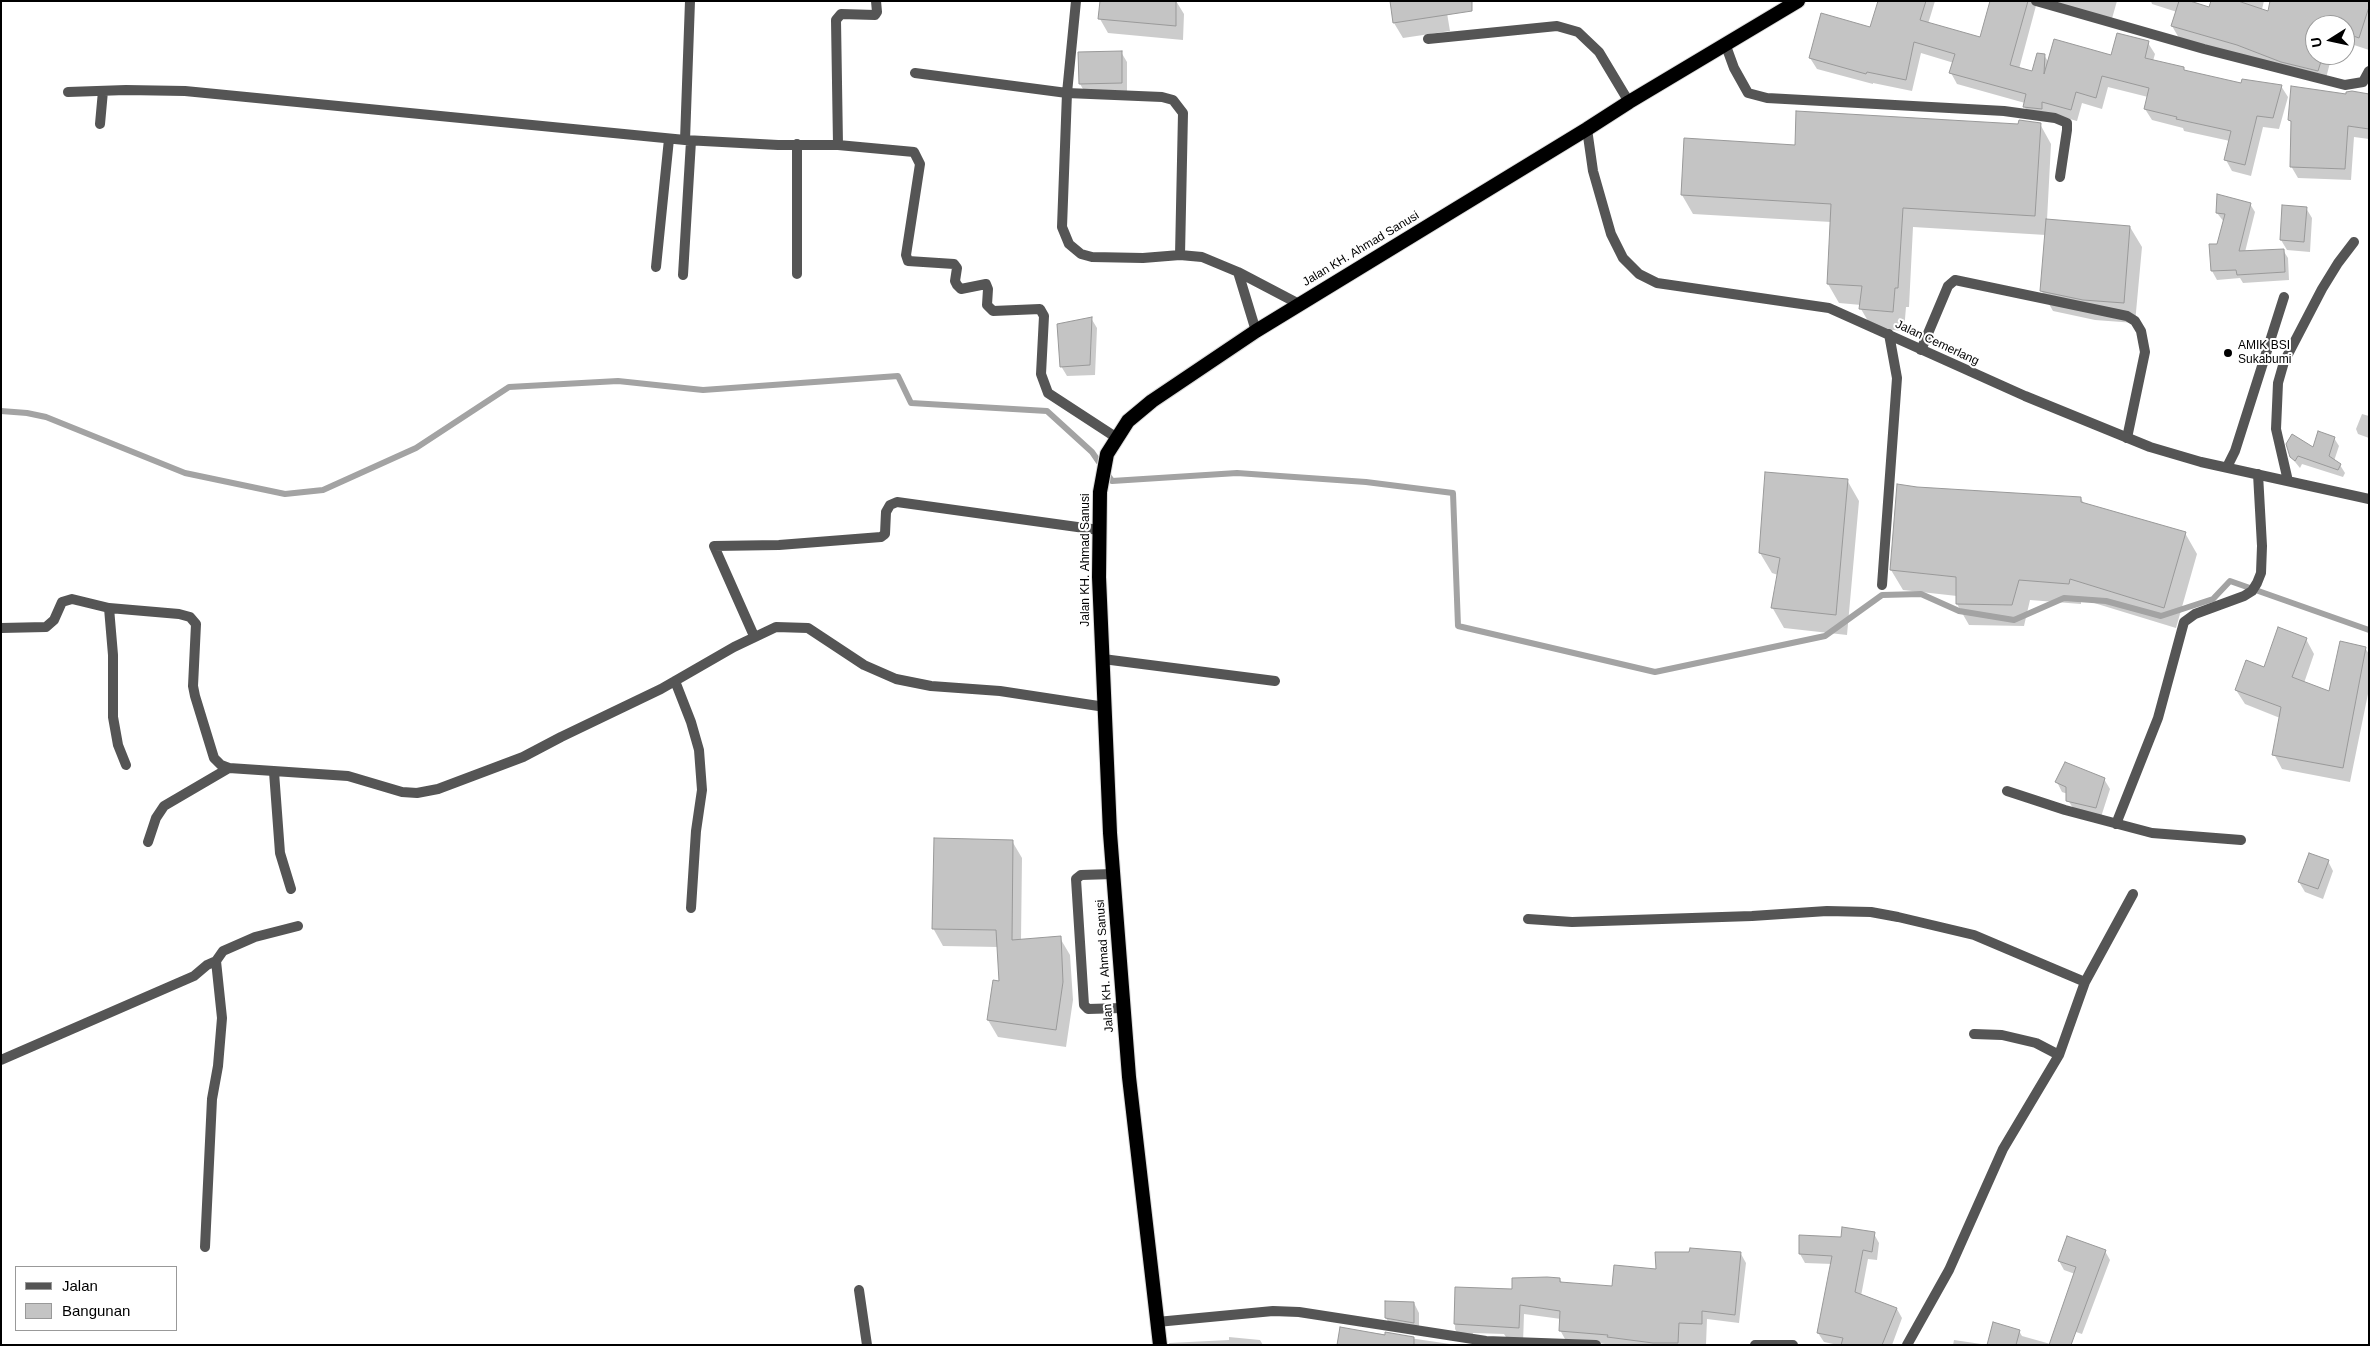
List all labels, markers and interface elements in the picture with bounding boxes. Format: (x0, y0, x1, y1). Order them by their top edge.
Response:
north arrow (2305, 15, 2355, 65)
text: U (2307, 36, 2325, 49)
street label: Jalan KH. Ahmad Sanusi (1300, 208, 1422, 290)
street label: Jalan Cemerlang (1893, 317, 1981, 369)
place label: AMIK BSI Sukabumi (2238, 339, 2291, 367)
marker: AMIK BSI Sukabumi (2222, 347, 2234, 359)
street label: Jalan KH. Ahmad Sanusi (1079, 493, 1093, 627)
street label: Jalan KH. Ahmad Sanusi (1093, 899, 1117, 1033)
legend (15, 1266, 178, 1331)
text: Jalan (62, 1277, 98, 1294)
text: Bangunan (62, 1302, 130, 1319)

